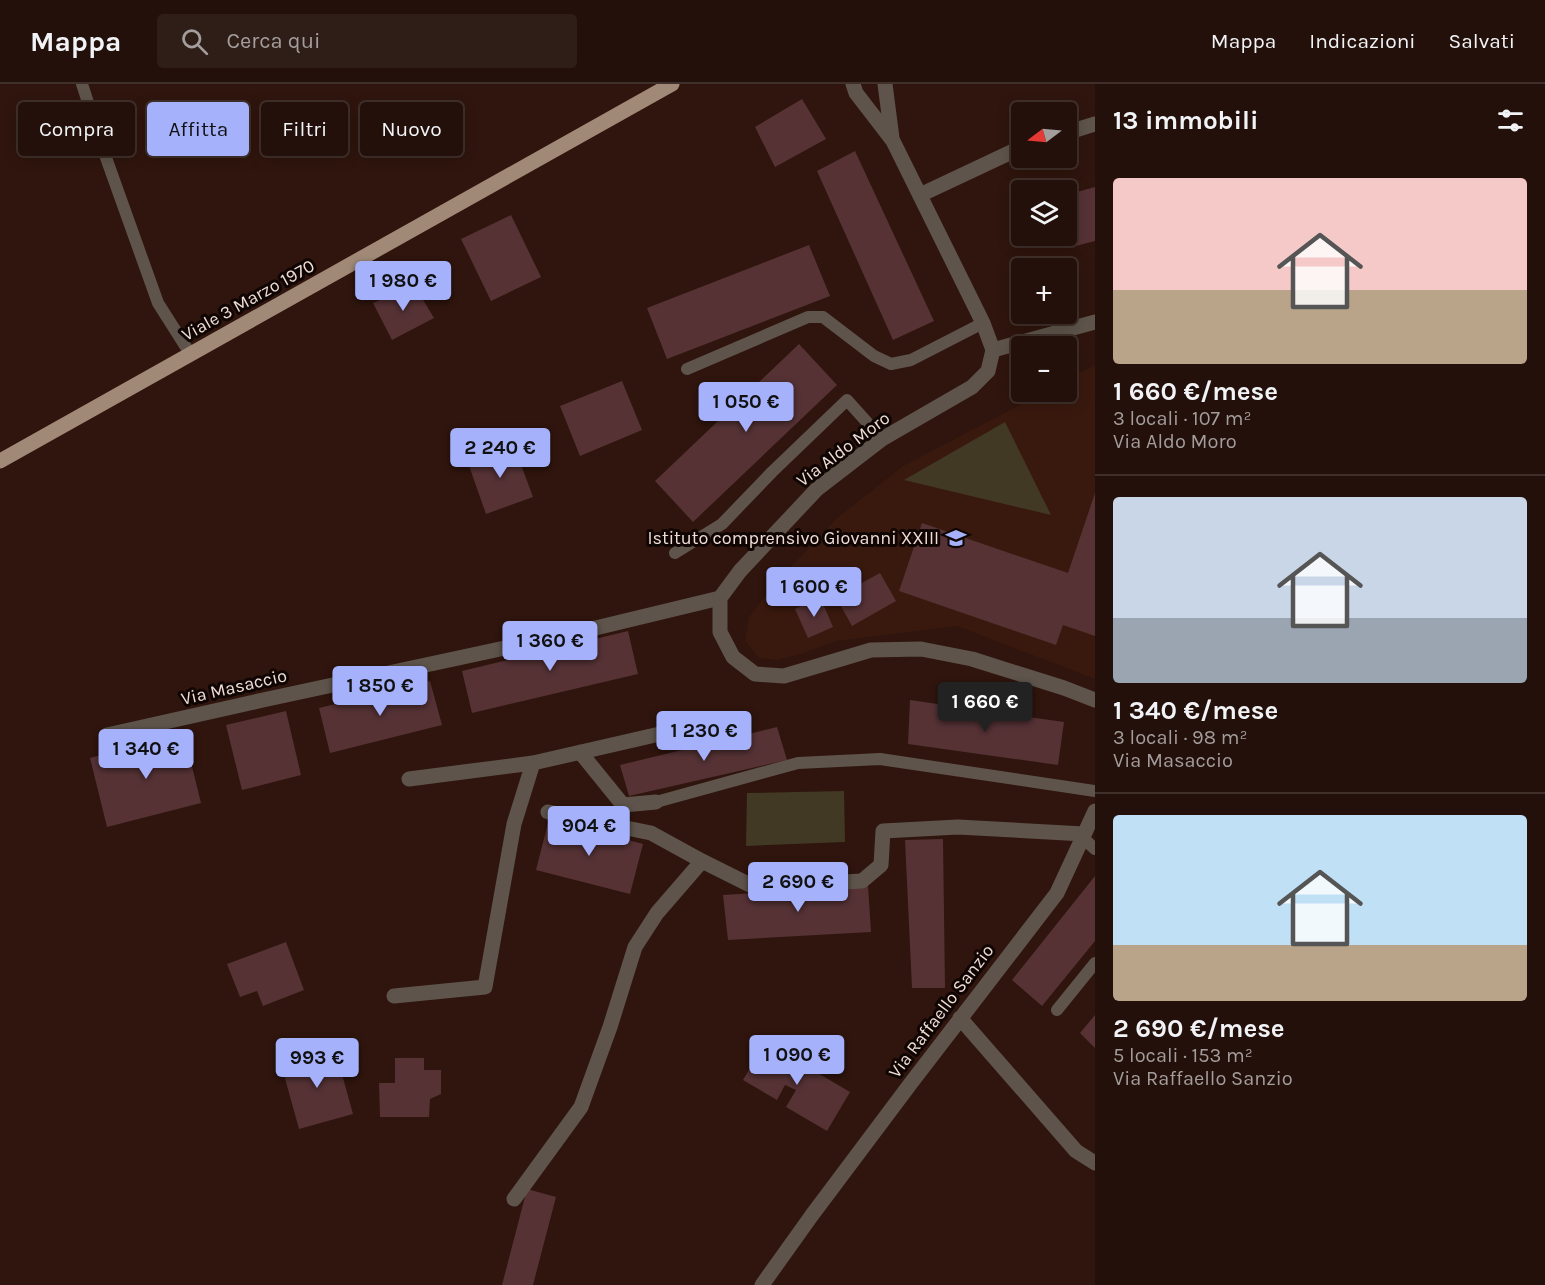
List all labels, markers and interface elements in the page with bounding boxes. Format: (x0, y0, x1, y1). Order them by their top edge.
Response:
search box (157, 14, 577, 68)
text: Mappa (30, 25, 121, 58)
icon: search (178, 25, 211, 58)
text: Cerca qui (226, 28, 321, 54)
text: Mappa (1211, 29, 1276, 53)
text: Indicazioni (1309, 29, 1416, 53)
text: Salvati (1449, 29, 1515, 53)
chip: Compra (18, 102, 135, 156)
chip: Affitta (147, 102, 249, 156)
chip: Filtri (261, 102, 348, 156)
chip: Nuovo (360, 102, 463, 156)
north arrow (1011, 102, 1077, 168)
map controls (1011, 102, 1077, 402)
icon: filters (1494, 104, 1527, 137)
text: 13 immobili (1113, 105, 1259, 136)
button: layers (1011, 180, 1077, 246)
icon: home (1266, 217, 1374, 325)
street label: Viale 3 Marzo 1970 (178, 254, 318, 346)
button: + (1011, 258, 1077, 324)
pin: 1 980 € (348, 261, 458, 312)
text: 1 980 € (369, 269, 437, 292)
button: − (1011, 336, 1077, 402)
text: 1 660 €/mese (1113, 376, 1278, 407)
pin: 1 050 € (691, 382, 801, 433)
text: 1 050 € (713, 390, 779, 413)
street label: Via Aldo Moro (792, 407, 894, 491)
text: 3 locali · 107 m² (1113, 407, 1251, 430)
pin: 2 240 € (445, 428, 555, 479)
text: Via Aldo Moro (1113, 430, 1237, 453)
text: 2 240 € (464, 436, 536, 459)
school or university icon: Istituto comprensivo Giovanni XXIII (944, 526, 968, 550)
place label: Istituto comprensivo Giovanni XXIII (647, 527, 939, 549)
icon: home (1266, 536, 1374, 644)
pin: 1 600 € (759, 567, 869, 618)
text: 1 600 € (780, 575, 848, 598)
pin: 1 360 € (495, 621, 605, 672)
text: 1 360 € (516, 629, 584, 652)
street label: Via Masaccio (179, 664, 289, 710)
pin: 1 850 € (325, 666, 435, 717)
text: 1 850 € (346, 674, 414, 697)
pin: 1 660 € (930, 682, 1040, 733)
text: 1 660 € (952, 690, 1018, 713)
text: 1 340 €/mese (1113, 695, 1278, 726)
pin: 1 230 € (649, 711, 759, 762)
text: 1 230 € (670, 719, 738, 742)
text: 3 locali · 98 m² (1113, 726, 1247, 749)
pin: 1 340 € (91, 729, 201, 780)
text: 1 340 € (113, 737, 179, 760)
text: Via Masaccio (1113, 749, 1233, 772)
pin: 904 € (547, 806, 631, 857)
text: 904 € (562, 814, 616, 837)
icon: home (1266, 854, 1374, 962)
pin: 2 690 € (743, 862, 853, 913)
text: 2 690 € (762, 870, 834, 893)
street label: Via Raffaello Sanzio (884, 940, 998, 1082)
text: 2 690 €/mese (1113, 1013, 1285, 1044)
pin: 1 090 € (742, 1035, 852, 1086)
pin: 993 € (275, 1038, 359, 1089)
text: 1 090 € (763, 1043, 831, 1066)
text: 5 locali · 153 m² (1113, 1044, 1253, 1067)
text: 993 € (290, 1046, 344, 1069)
text: Via Raffaello Sanzio (1113, 1067, 1293, 1090)

